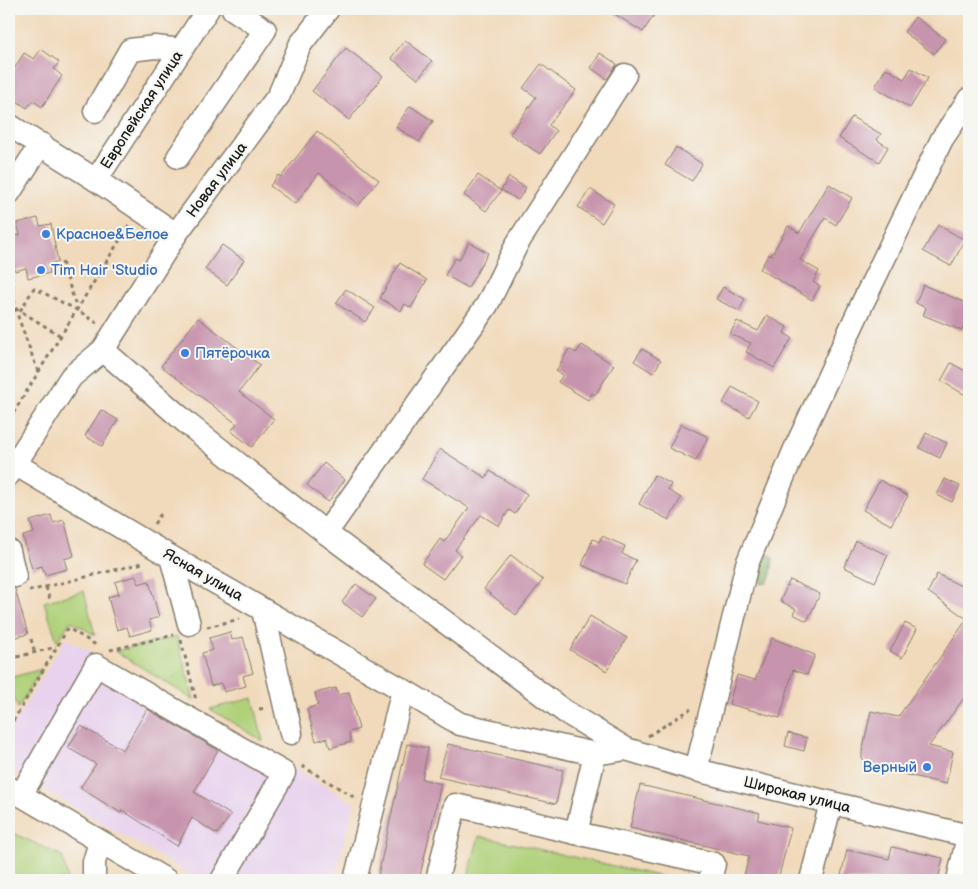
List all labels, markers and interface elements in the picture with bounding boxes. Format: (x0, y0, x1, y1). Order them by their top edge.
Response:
street label: Европейская улица (97, 47, 187, 173)
street label: Новая улица (182, 138, 252, 221)
place label: Красное&Белое (56, 225, 168, 244)
marker: Красное&Белое (40, 228, 52, 240)
place label: Tim Hair 'Studio (51, 261, 158, 280)
marker: Tim Hair 'Studio (35, 264, 47, 276)
place label: Пятёрочка (195, 344, 270, 363)
marker: Пятёрочка (179, 347, 191, 359)
street label: Ясная улица (160, 544, 246, 606)
place label: Верный (863, 758, 917, 777)
marker: Верный (921, 761, 933, 773)
street label: Широкая улица (742, 773, 853, 818)

